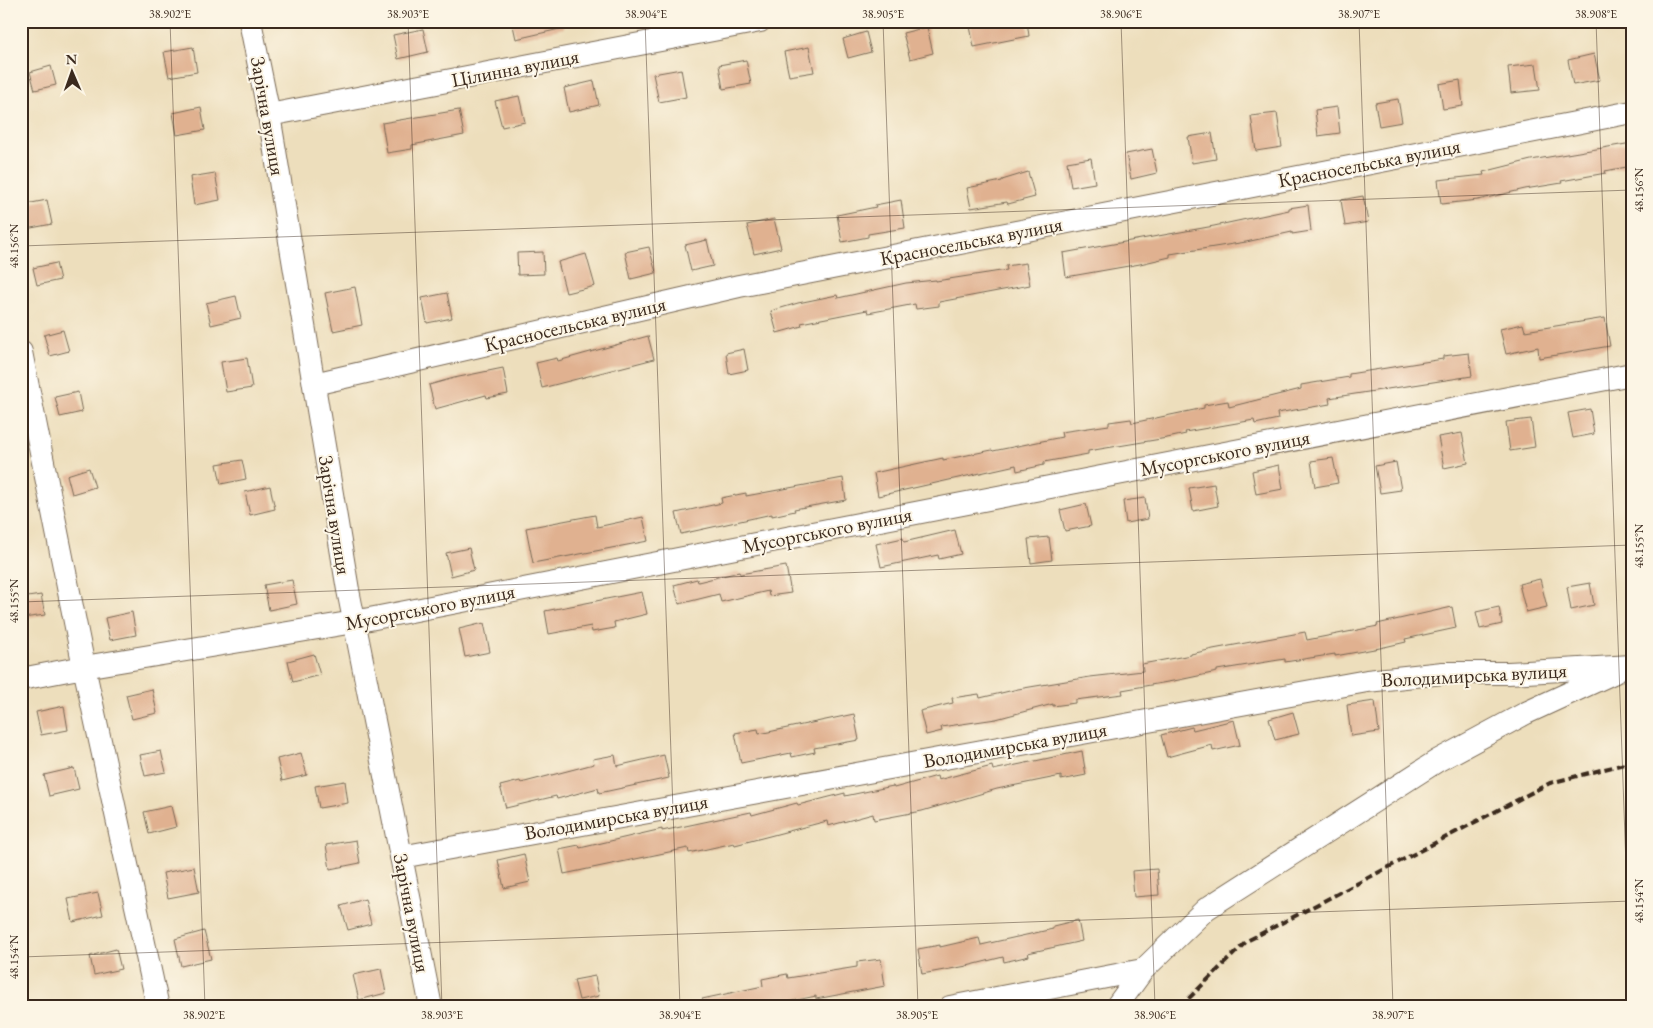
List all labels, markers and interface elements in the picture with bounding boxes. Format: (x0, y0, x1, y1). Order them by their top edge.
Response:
text: 38.902°E (149, 6, 191, 22)
text: 38.903°E (387, 6, 429, 22)
text: 38.904°E (625, 6, 667, 22)
text: 38.905°E (862, 6, 904, 22)
text: 38.906°E (1100, 6, 1142, 22)
text: 38.907°E (1338, 6, 1380, 22)
text: 38.908°E (1575, 6, 1617, 22)
street label: Цілинна вулиця (449, 43, 581, 93)
north arrow (48, 48, 98, 98)
text: N (66, 50, 78, 68)
street label: Зарічна вулиця (245, 54, 291, 178)
street label: Красносельська вулиця (1276, 133, 1462, 193)
text: 48.156°N (1631, 167, 1647, 212)
street label: Красносельська вулиця (878, 211, 1064, 271)
text: 48.156°N (6, 223, 22, 268)
street label: Красносельська вулиця (482, 290, 668, 358)
street label: Мусоргського вулиця (1138, 424, 1312, 482)
street label: Зарічна вулиця (313, 453, 357, 577)
street label: Мусоргського вулиця (740, 501, 914, 559)
text: 48.155°N (1631, 523, 1647, 568)
text: 48.155°N (6, 578, 22, 623)
street label: Мусоргського вулиця (343, 578, 517, 636)
street label: Володимирська вулиця (1380, 657, 1568, 693)
street label: Володимирська вулиця (921, 716, 1109, 774)
street label: Володимирська вулиця (522, 788, 710, 846)
street label: Зарічна вулиця (388, 851, 436, 975)
text: 48.154°N (1631, 878, 1647, 923)
text: 48.154°N (6, 934, 22, 979)
text: 38.902°E (183, 1007, 225, 1023)
text: 38.903°E (421, 1007, 463, 1023)
text: 38.904°E (659, 1007, 701, 1023)
text: 38.905°E (896, 1007, 938, 1023)
text: 38.906°E (1134, 1007, 1176, 1023)
text: 38.907°E (1372, 1007, 1414, 1023)

